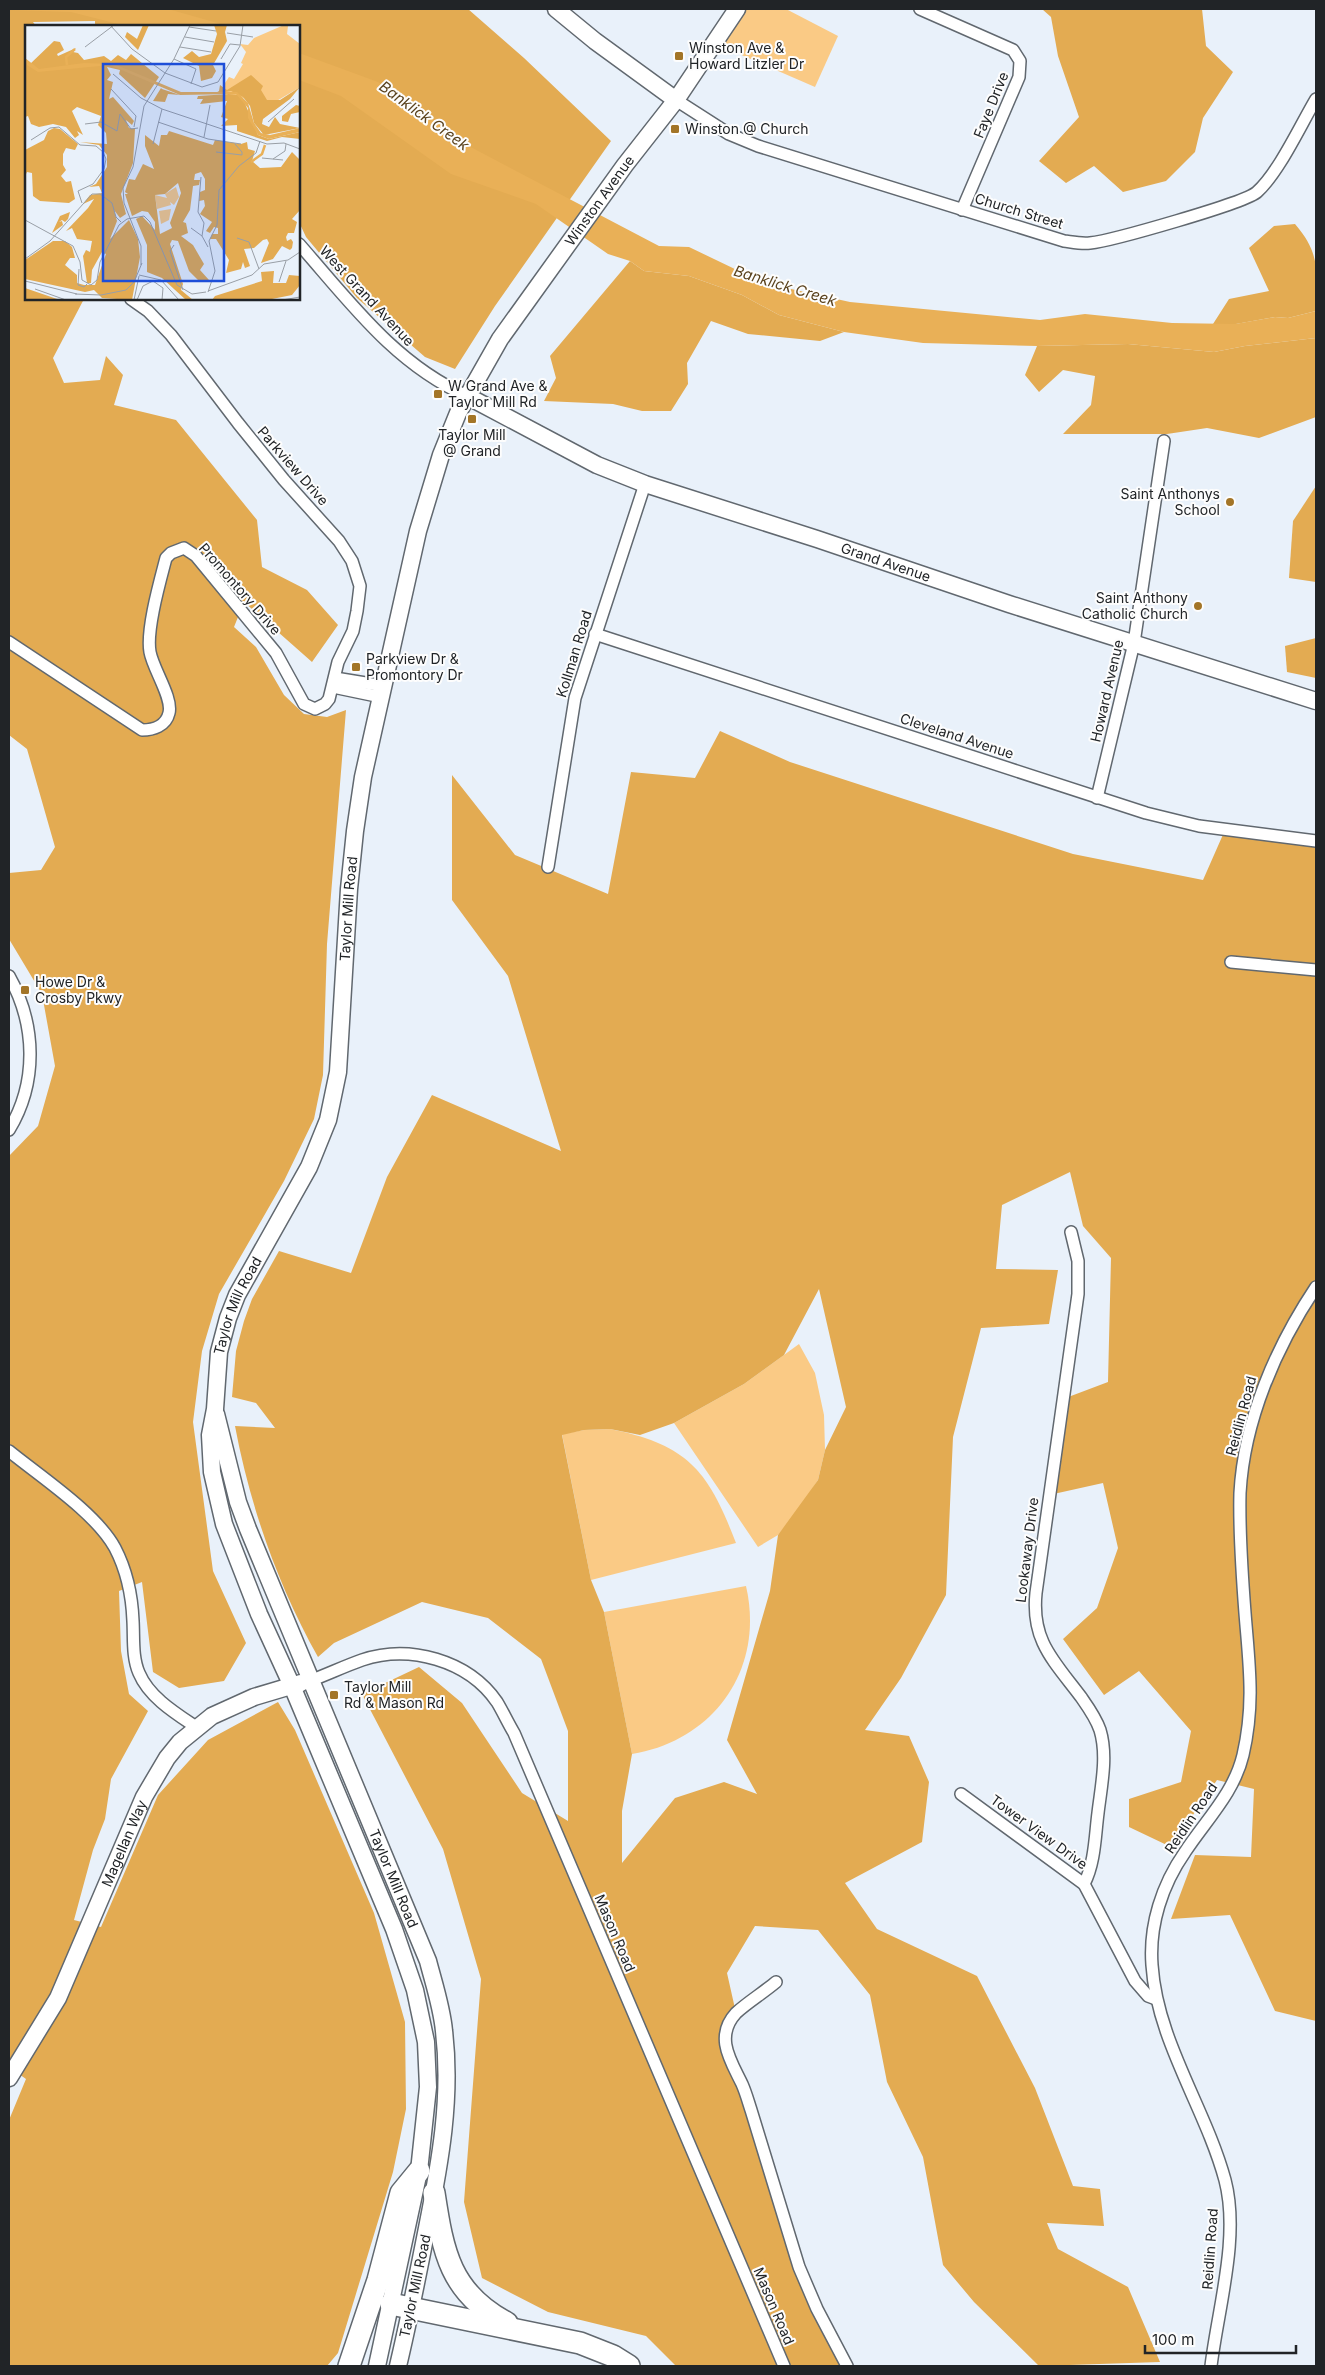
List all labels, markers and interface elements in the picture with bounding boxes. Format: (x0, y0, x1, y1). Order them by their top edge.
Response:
inset map (25, 25, 300, 300)
place label: Winston Ave & Howard Litzler Dr (689, 39, 804, 72)
marker: Winston Ave & Howard Litzler Dr (673, 50, 685, 62)
street label: Faye Drive (970, 69, 1012, 140)
water label: Banklick Creek (376, 77, 473, 155)
place label: Winston @ Church (685, 120, 808, 137)
marker: Winston @ Church (669, 123, 681, 135)
street label: Winston Avenue (561, 152, 637, 249)
street label: Church Street (973, 189, 1066, 232)
street label: West Grand Avenue (317, 242, 418, 349)
water label: Banklick Creek (732, 261, 839, 310)
place label: W Grand Ave & Taylor Mill Rd (448, 377, 548, 410)
marker: W Grand Ave & Taylor Mill Rd (432, 388, 444, 400)
marker: Taylor Mill @ Grand (466, 413, 478, 425)
street label: Parkview Drive (254, 423, 332, 509)
place label: Taylor Mill @ Grand (438, 426, 506, 459)
place label: Saint Anthonys School (1120, 485, 1220, 518)
marker: Saint Anthonys School (1224, 496, 1236, 508)
street label: Promontory Drive (196, 539, 285, 638)
street label: Grand Avenue (839, 539, 933, 585)
place label: Saint Anthony Catholic Church (1082, 589, 1188, 622)
marker: Saint Anthony Catholic Church (1192, 600, 1204, 612)
street label: Kollman Road (552, 608, 595, 699)
street label: Howard Avenue (1086, 638, 1127, 744)
place label: Parkview Dr & Promontory Dr (366, 650, 463, 683)
marker: Parkview Dr & Promontory Dr (350, 661, 362, 673)
street label: Cleveland Avenue (898, 709, 1016, 762)
street label: Taylor Mill Road (336, 855, 360, 962)
place label: Howe Dr & Crosby Pkwy (35, 973, 122, 1006)
marker: Howe Dr & Crosby Pkwy (19, 984, 31, 996)
street label: Taylor Mill Road (210, 1253, 265, 1357)
street label: Reidlin Road (1222, 1374, 1259, 1458)
street label: Lookaway Drive (1012, 1496, 1041, 1604)
place label: Taylor Mill Rd & Mason Rd (344, 1678, 444, 1711)
marker: Taylor Mill Rd & Mason Rd (328, 1689, 340, 1701)
street label: Reidlin Road (1161, 1779, 1220, 1856)
street label: Tower View Drive (987, 1791, 1091, 1872)
street label: Magellan Way (98, 1797, 150, 1889)
street label: Taylor Mill Road (366, 1826, 422, 1930)
street label: Mason Road (592, 1892, 639, 1974)
street label: Reidlin Road (1198, 2208, 1221, 2290)
street label: Taylor Mill Road (395, 2233, 434, 2339)
street label: Mason Road (751, 2265, 798, 2347)
scale bar (1145, 2322, 1296, 2354)
text: 100 m (1152, 2330, 1194, 2349)

